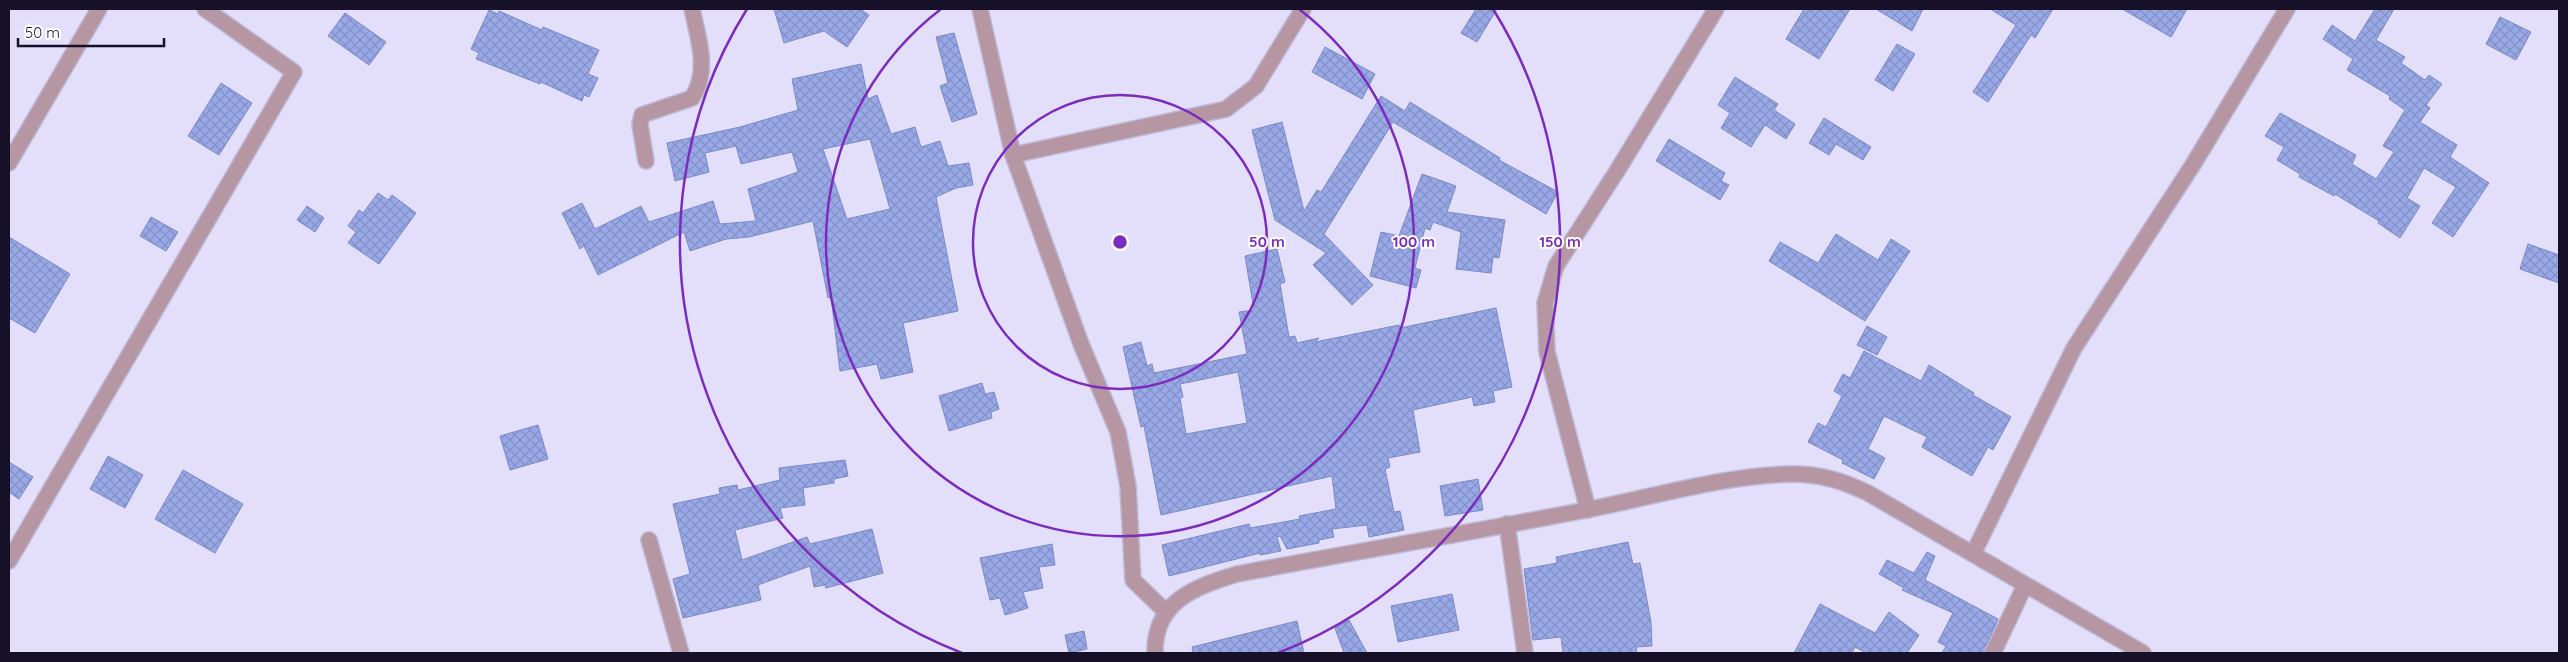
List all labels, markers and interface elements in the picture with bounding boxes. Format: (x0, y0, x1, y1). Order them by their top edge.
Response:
scale bar (18, 15, 164, 47)
text: 50 m (25, 23, 60, 42)
text: 50 m (1249, 232, 1285, 251)
text: 100 m (1393, 232, 1435, 251)
text: 150 m (1539, 232, 1581, 251)
centre of rings (1111, 233, 1129, 251)

